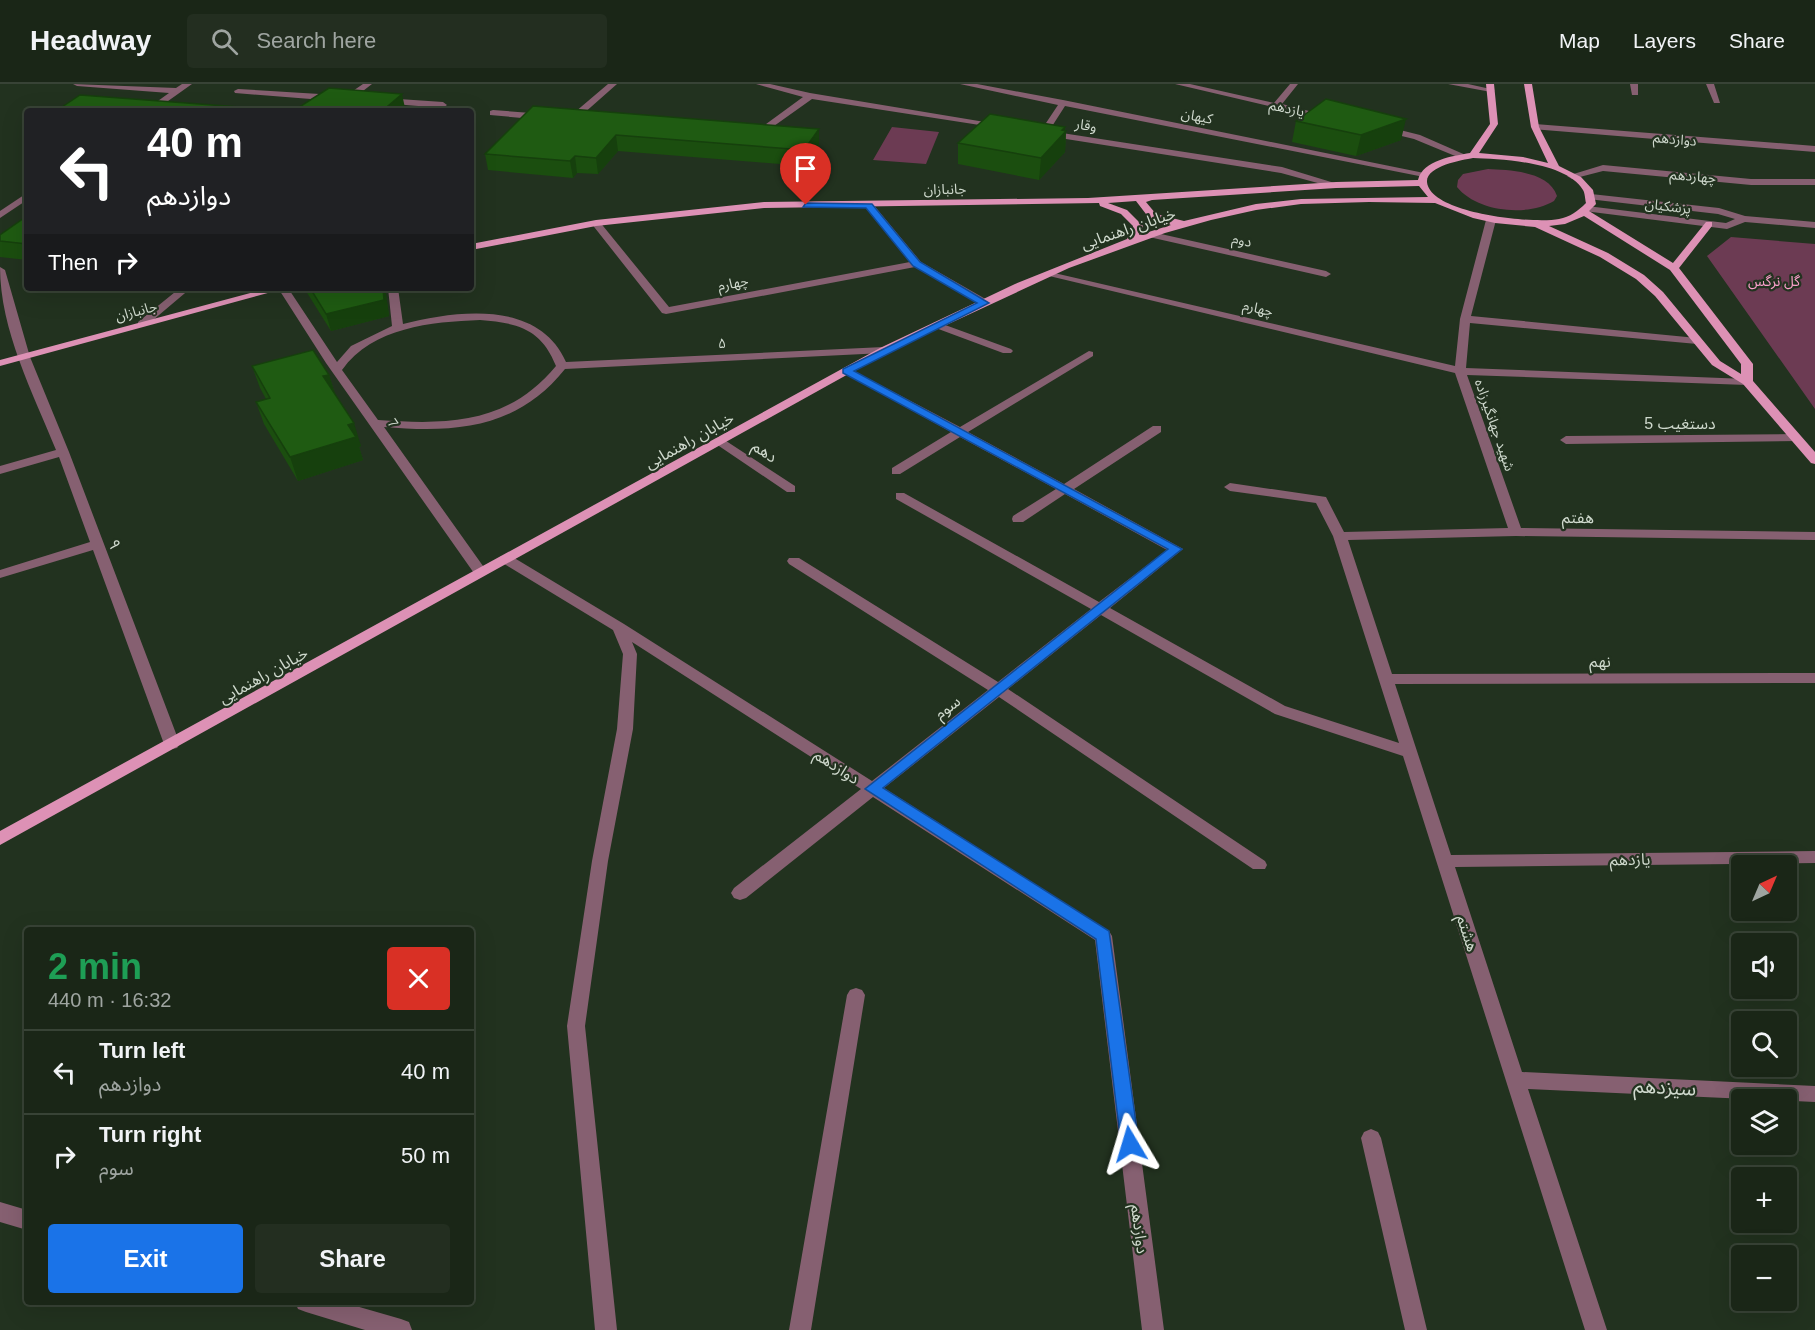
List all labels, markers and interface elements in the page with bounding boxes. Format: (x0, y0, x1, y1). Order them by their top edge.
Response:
search box (187, 14, 607, 68)
text: Headway (30, 25, 151, 56)
icon: search (208, 25, 241, 58)
text: Search here (256, 28, 376, 53)
text: Map (1559, 29, 1600, 52)
text: Layers (1633, 29, 1696, 52)
text: Share (1729, 29, 1785, 52)
street label: یازدهم (1267, 96, 1306, 122)
street label: کیهان (1180, 105, 1214, 128)
street label: وقار (1073, 115, 1098, 136)
text: 40 m (147, 119, 243, 166)
street label: دوازدهم (1652, 129, 1698, 152)
icon: left (48, 132, 126, 210)
pin (780, 143, 831, 205)
icon: arrive (789, 152, 822, 185)
street label: چهاردهم (1669, 166, 1717, 189)
text: دوازدهم (147, 181, 231, 211)
street label: جانبازان (924, 181, 966, 198)
street label: پزشکیان (1644, 195, 1692, 219)
street label: خیابان راهنمایی (1079, 204, 1178, 254)
street label: دوم (1230, 230, 1254, 253)
icon: right (110, 246, 143, 279)
text: Then (48, 250, 98, 275)
street label: چهارم (716, 272, 750, 297)
park label: گل نرگس (1748, 273, 1800, 290)
street label: چهارم (1241, 297, 1275, 322)
street label: جانبازان (113, 298, 159, 325)
street label: ۵ (718, 335, 726, 351)
street label: شهید جهانگیرزاده (1471, 377, 1518, 473)
street label: خیابان راهنمایی (642, 409, 737, 473)
street label: 7 (384, 415, 402, 431)
street label: دستغیب 5 (1644, 415, 1716, 432)
street label: دهم (747, 437, 780, 469)
street label: هفتم (1562, 509, 1594, 530)
street label: ۹ (105, 537, 124, 551)
street label: خیابان راهنمایی (216, 644, 311, 708)
street label: نهم (1589, 653, 1611, 674)
street label: سوم (931, 692, 966, 726)
street label: دوازدهم (809, 746, 862, 790)
street label: یازدهم (1610, 851, 1651, 872)
north arrow (1731, 855, 1797, 921)
map controls (1731, 855, 1797, 1311)
street label: هشتم (1450, 913, 1481, 955)
button: sound (1731, 933, 1797, 999)
text: 2 min (48, 946, 142, 987)
button: close (387, 947, 450, 1010)
text: 440 m · 16:32 (48, 989, 171, 1011)
button: search (1731, 1011, 1797, 1077)
text: Turn left (99, 1038, 185, 1063)
icon: left (48, 1056, 81, 1089)
text: 40 m (401, 1059, 450, 1084)
text: دوازدهم (99, 1073, 161, 1095)
street label: سیزدهم (1633, 1074, 1697, 1104)
button: layers (1731, 1089, 1797, 1155)
position arrow (1098, 1112, 1162, 1176)
text: Turn right (99, 1122, 201, 1147)
icon: right (48, 1140, 81, 1173)
text: 50 m (401, 1143, 450, 1168)
text: سوم (99, 1157, 134, 1179)
button: + (1731, 1167, 1797, 1233)
street label: دوازدهم (1124, 1203, 1151, 1255)
button: Exit (48, 1224, 243, 1293)
button: Share (255, 1224, 450, 1293)
button: − (1731, 1245, 1797, 1311)

